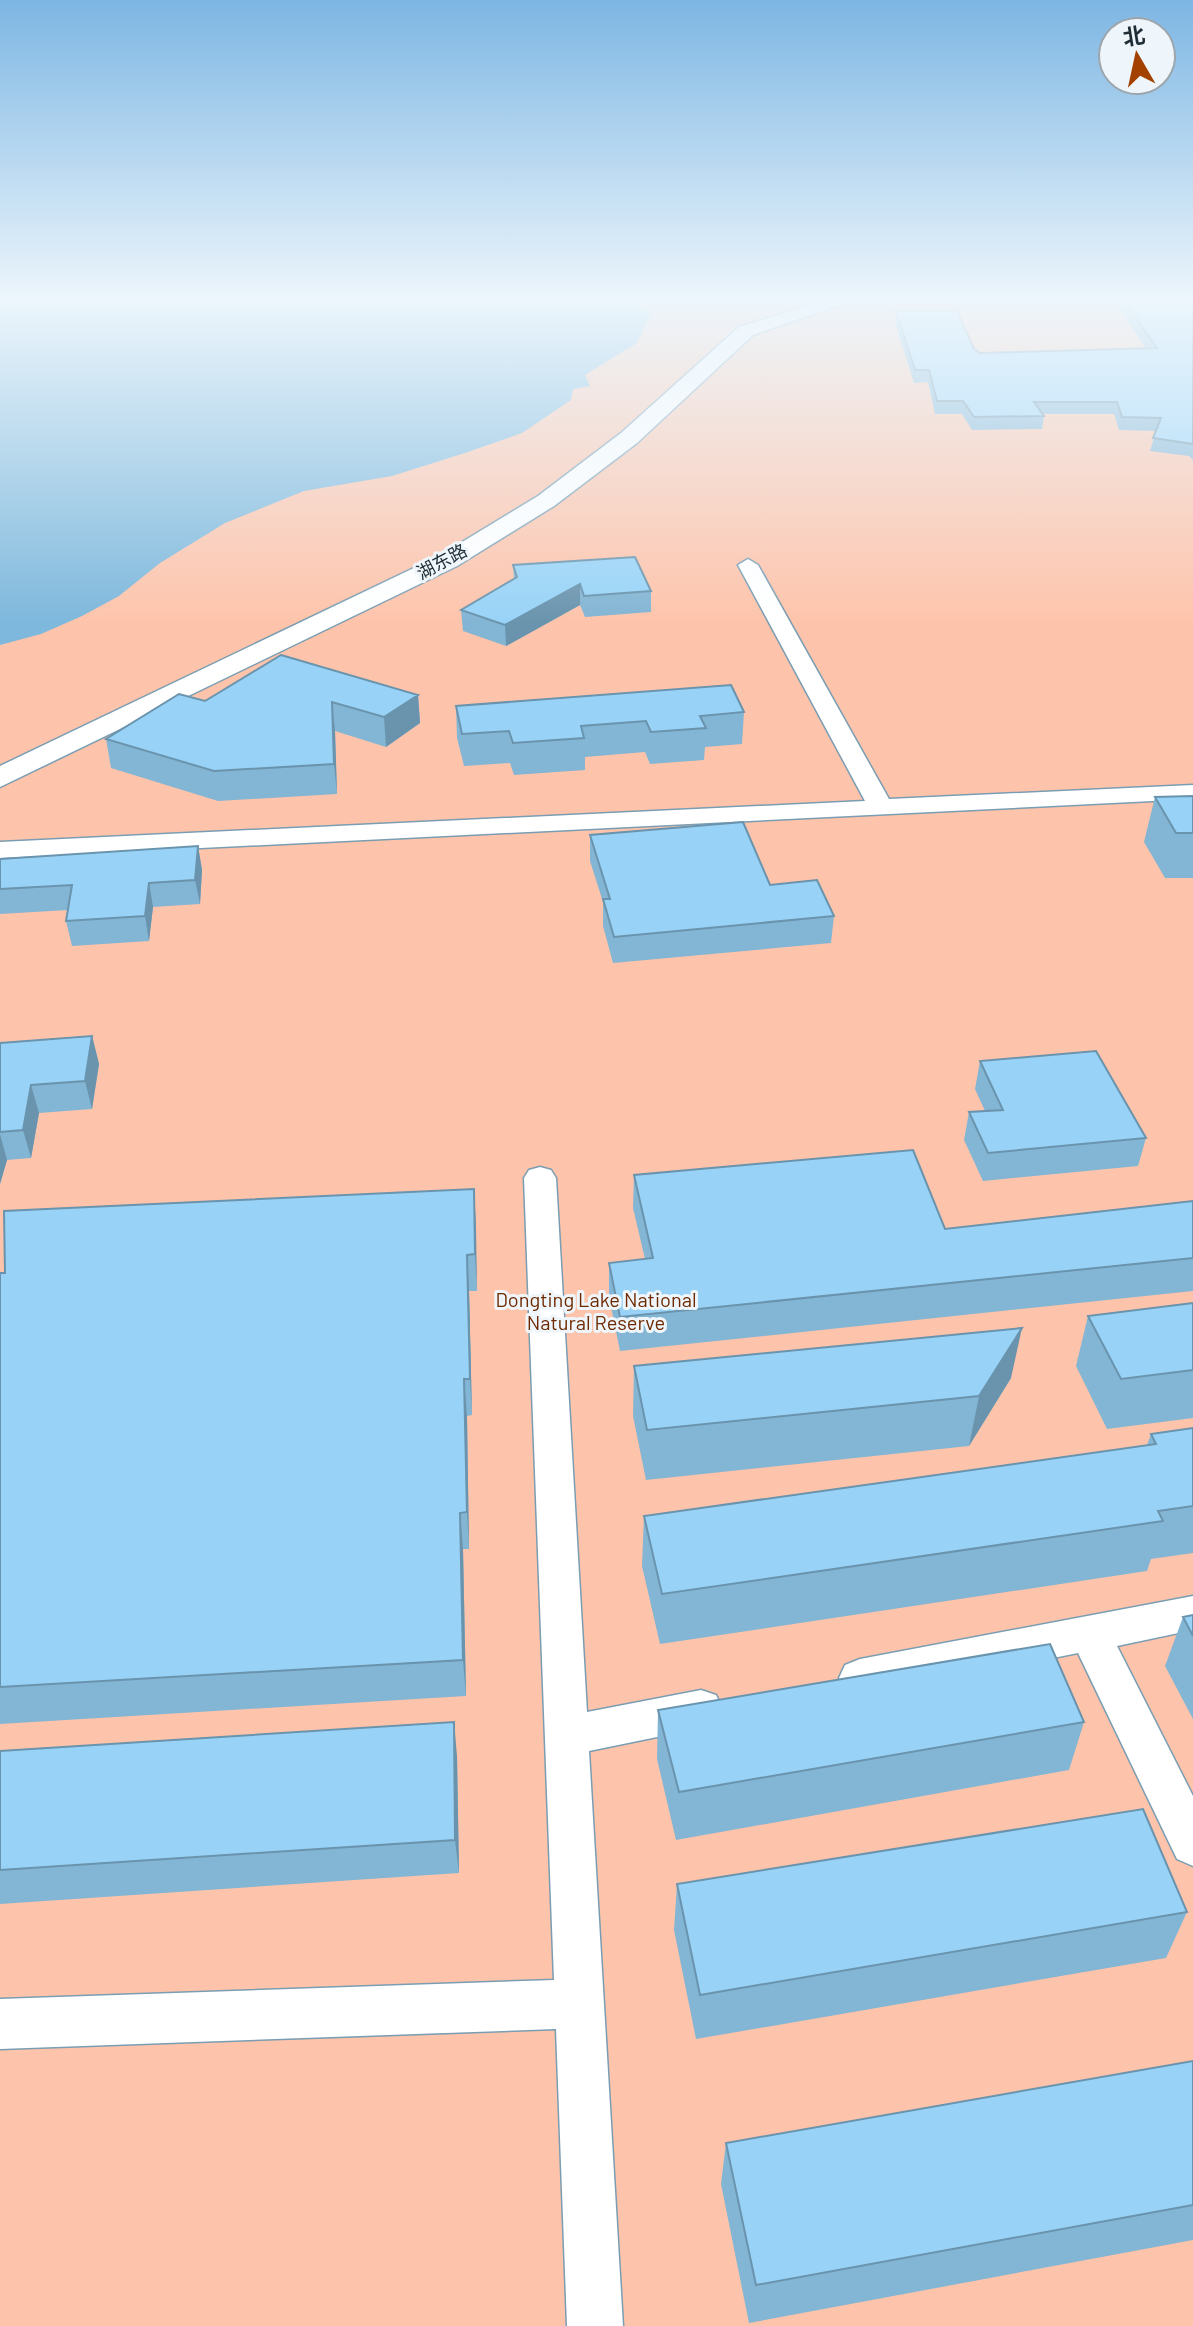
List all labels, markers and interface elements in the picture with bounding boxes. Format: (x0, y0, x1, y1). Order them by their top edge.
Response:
north arrow (1097, 16, 1177, 96)
text: 北 (1121, 21, 1147, 50)
street label: 湖东路 (413, 539, 471, 584)
park label: Dongting Lake National Natural Reserve (495, 1287, 697, 1334)

